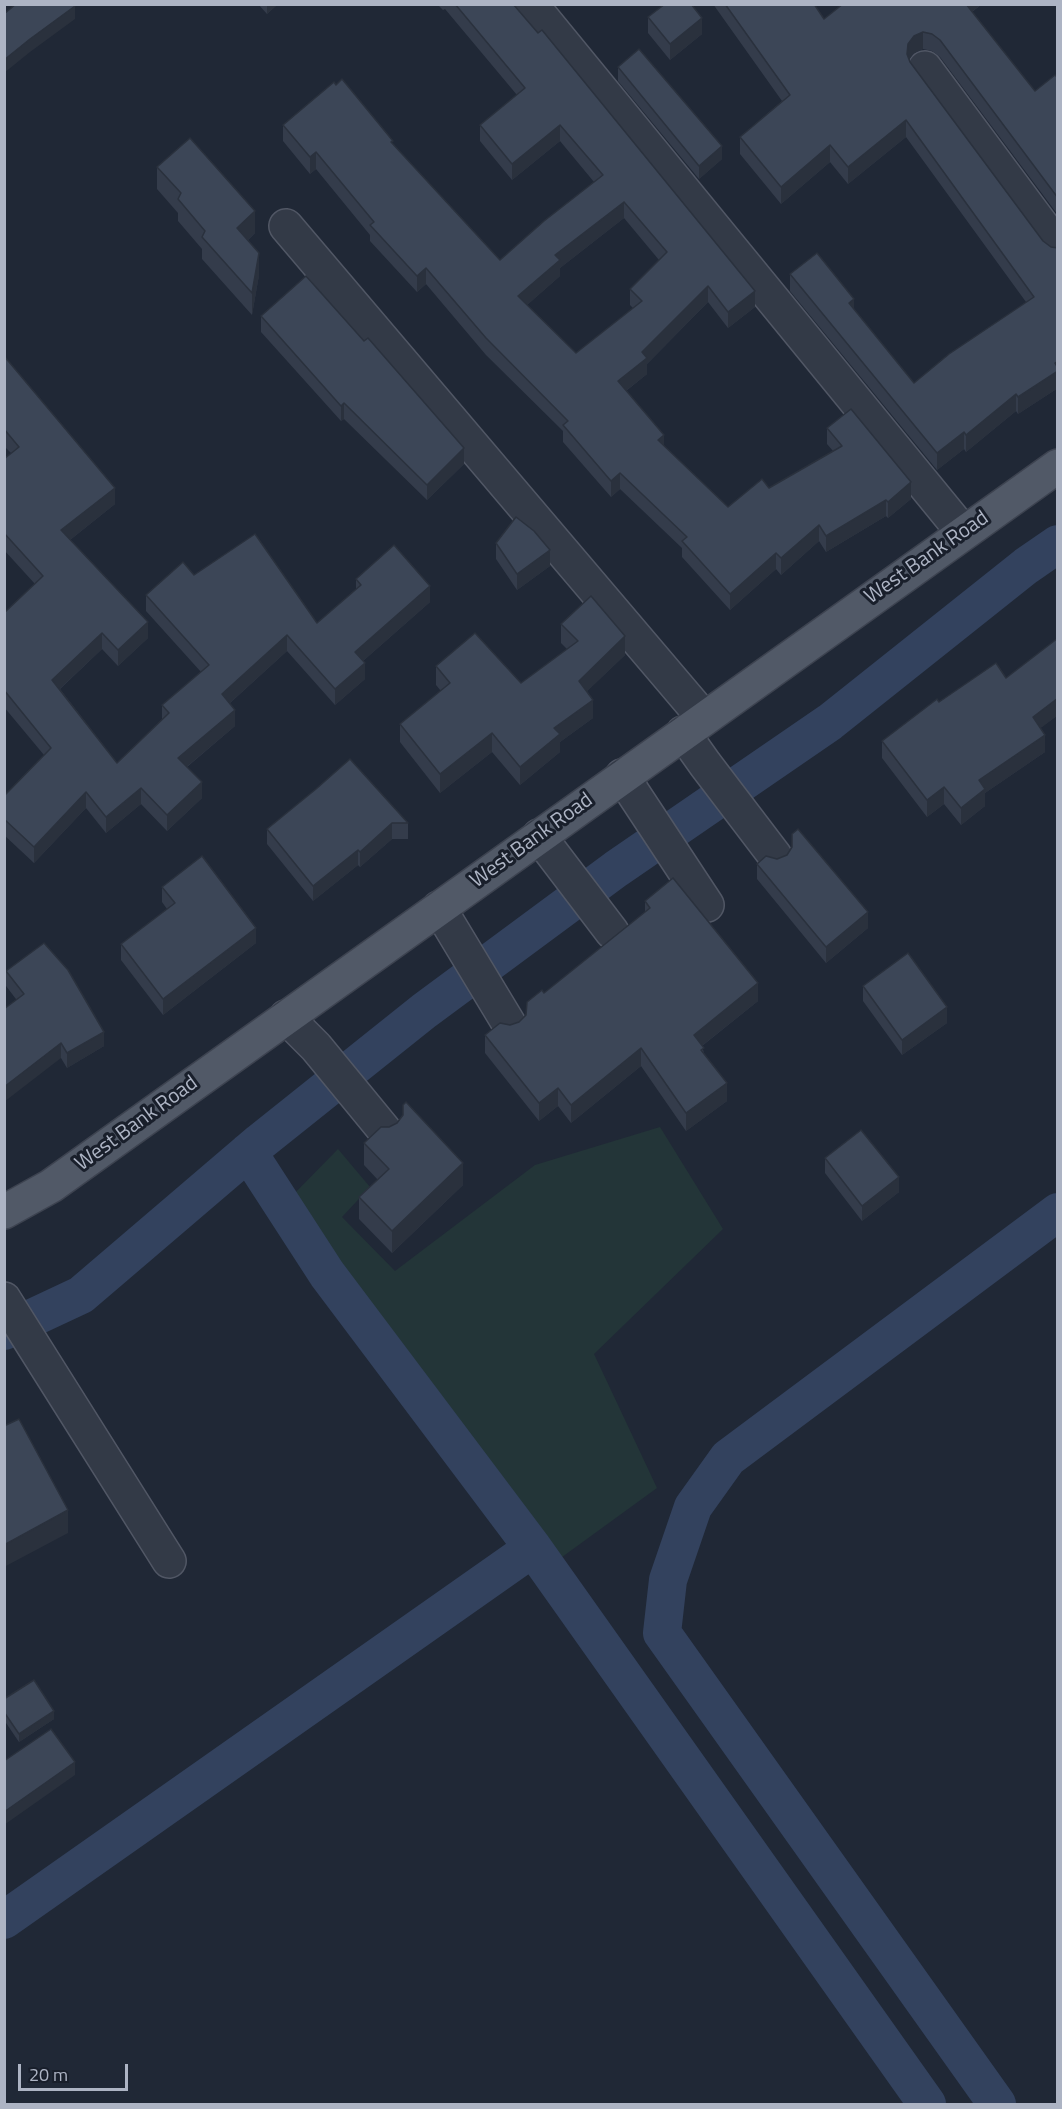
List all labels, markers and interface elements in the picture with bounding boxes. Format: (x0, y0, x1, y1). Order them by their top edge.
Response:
street label: West Bank Road (860, 506, 994, 610)
street label: West Bank Road (466, 788, 598, 894)
street label: West Bank Road (71, 1071, 203, 1177)
scale bar (21, 2052, 130, 2090)
text: 20 m (29, 2061, 68, 2088)

